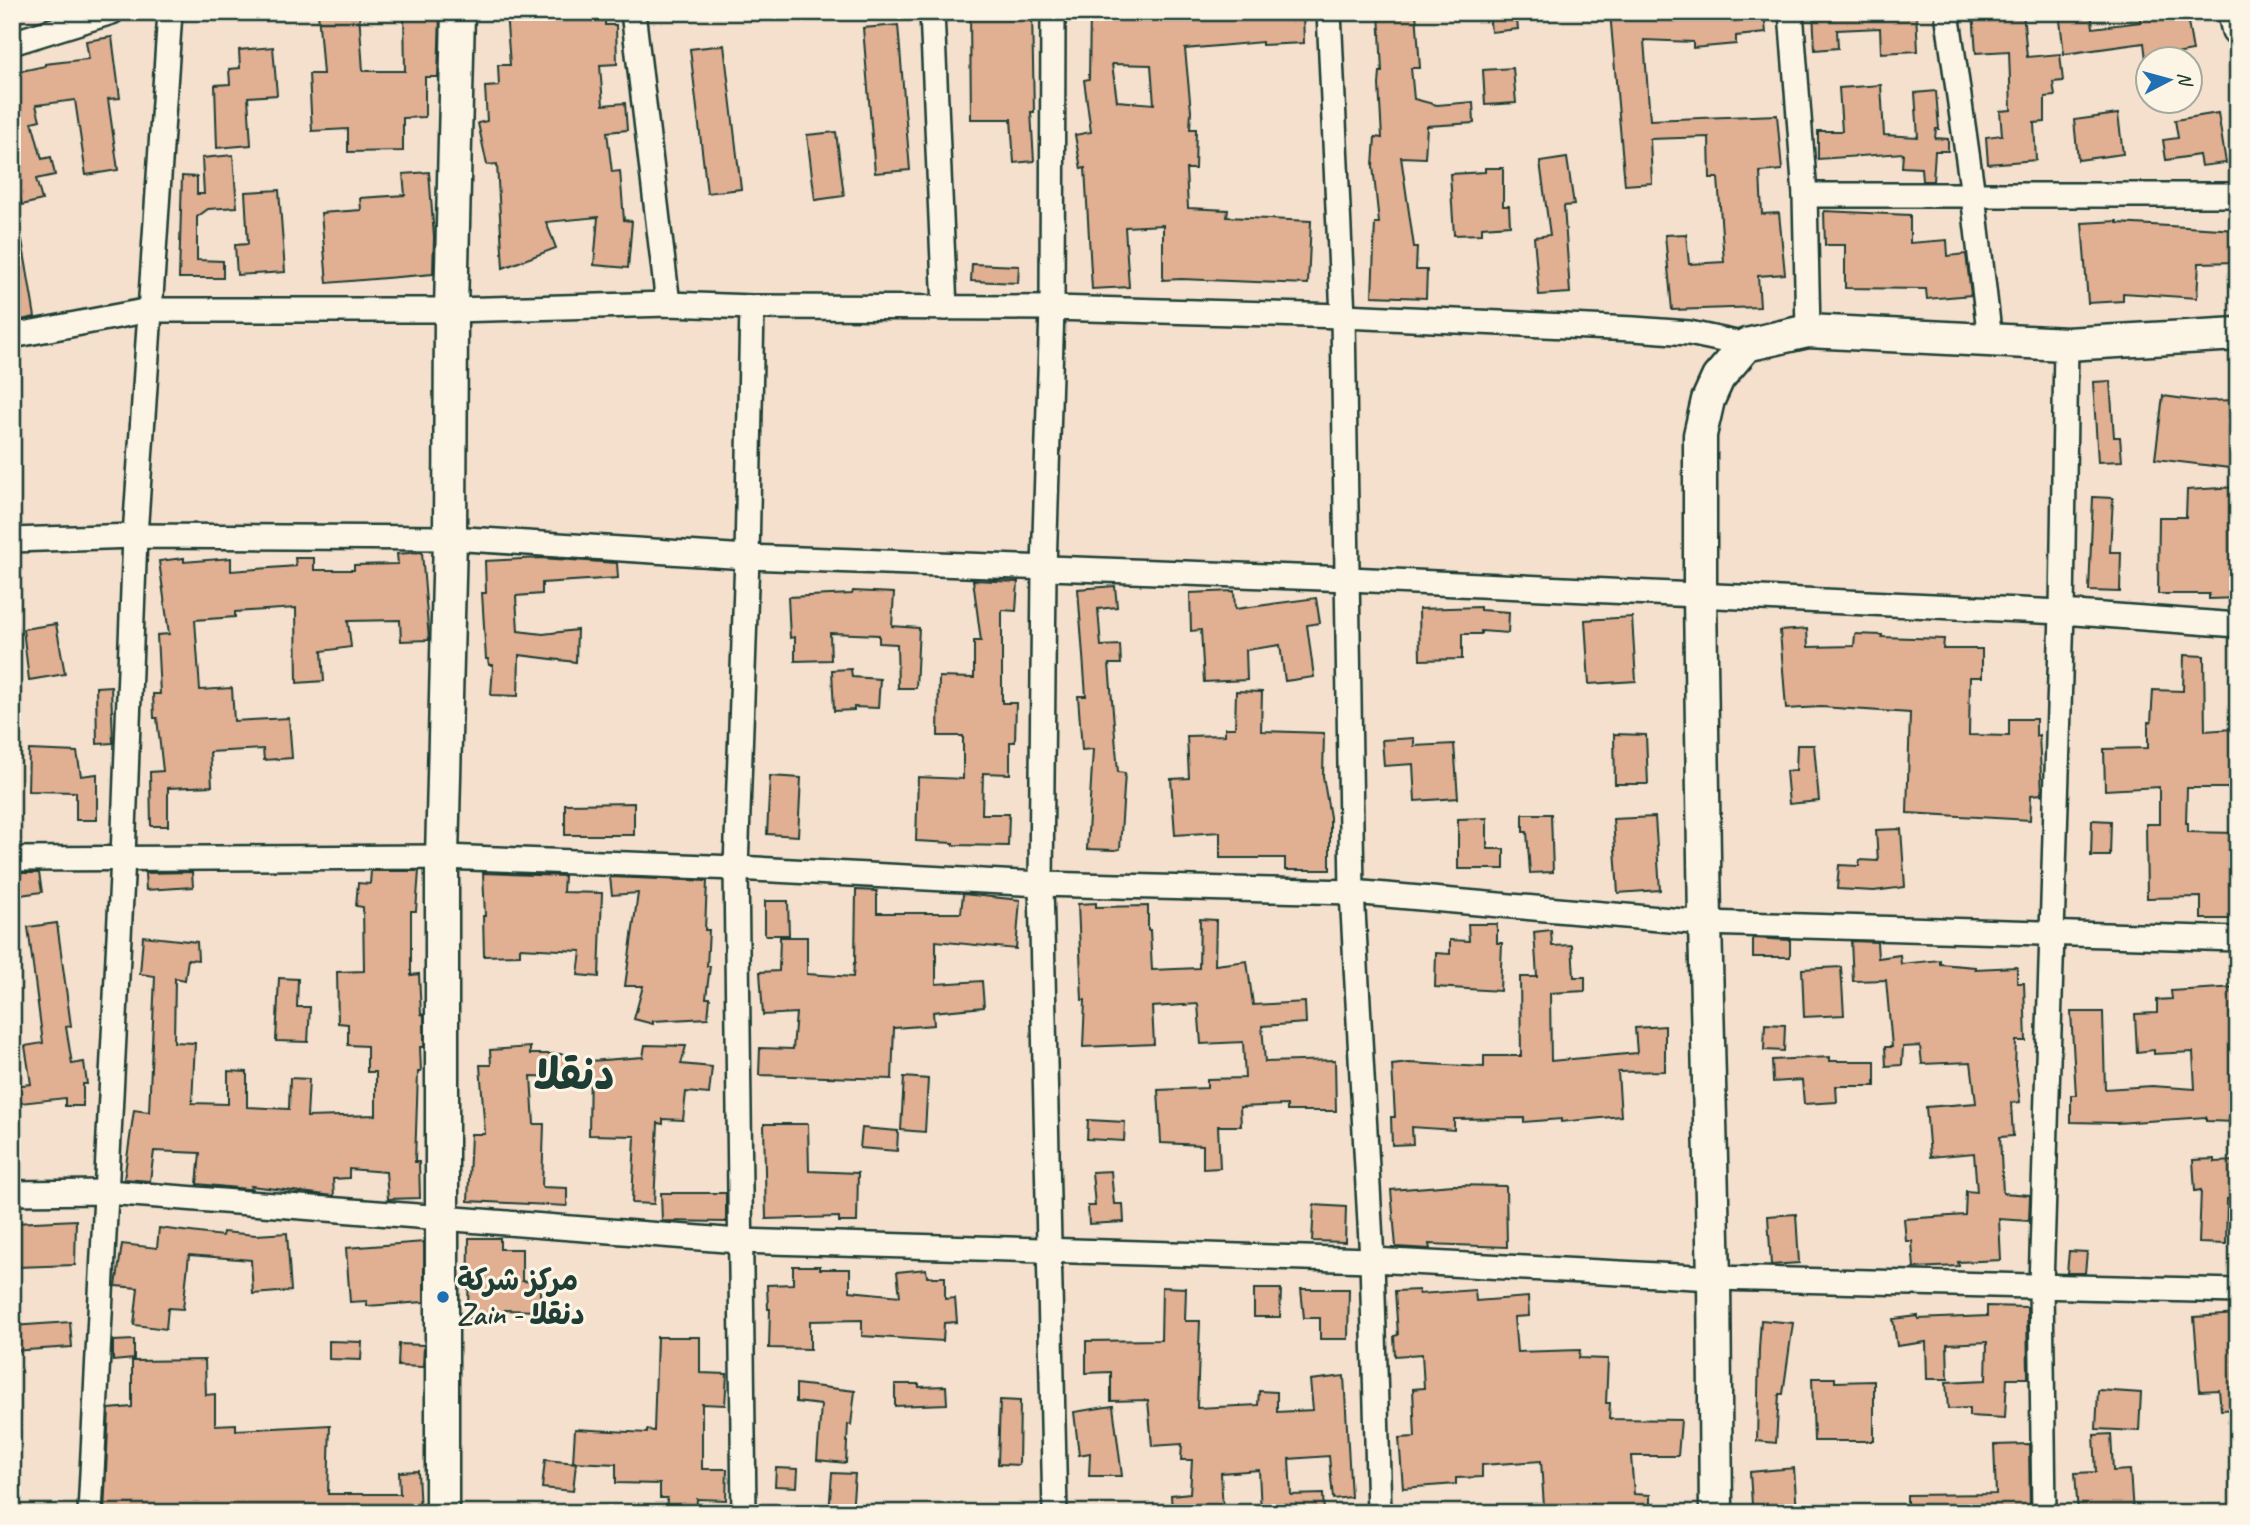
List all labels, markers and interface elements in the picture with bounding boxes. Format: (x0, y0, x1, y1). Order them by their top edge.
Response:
north arrow (2134, 46, 2204, 116)
text: N (2172, 71, 2198, 89)
district label: دنقلا (533, 1047, 615, 1102)
place label: مركز شركة Zain - دنقلا (457, 1261, 585, 1333)
marker: مركز شركة Zain - دنقلا (435, 1289, 451, 1305)

